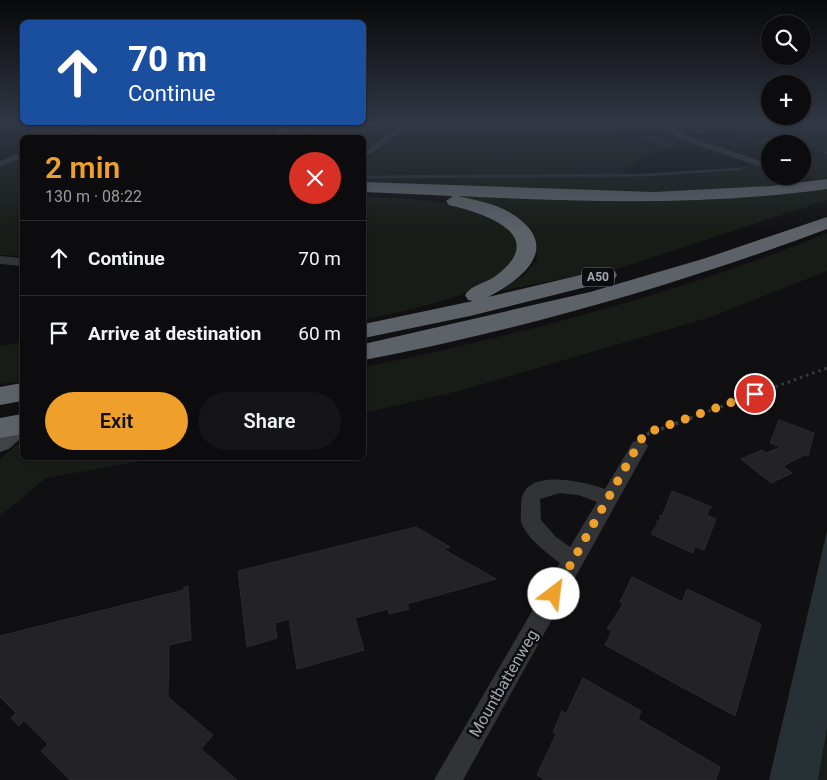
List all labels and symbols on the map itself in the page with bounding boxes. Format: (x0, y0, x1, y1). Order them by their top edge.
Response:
road number: A50 (582, 268, 614, 286)
pin (734, 373, 776, 415)
position arrow (527, 567, 579, 619)
street label: Mountbattenweg (465, 626, 542, 740)

